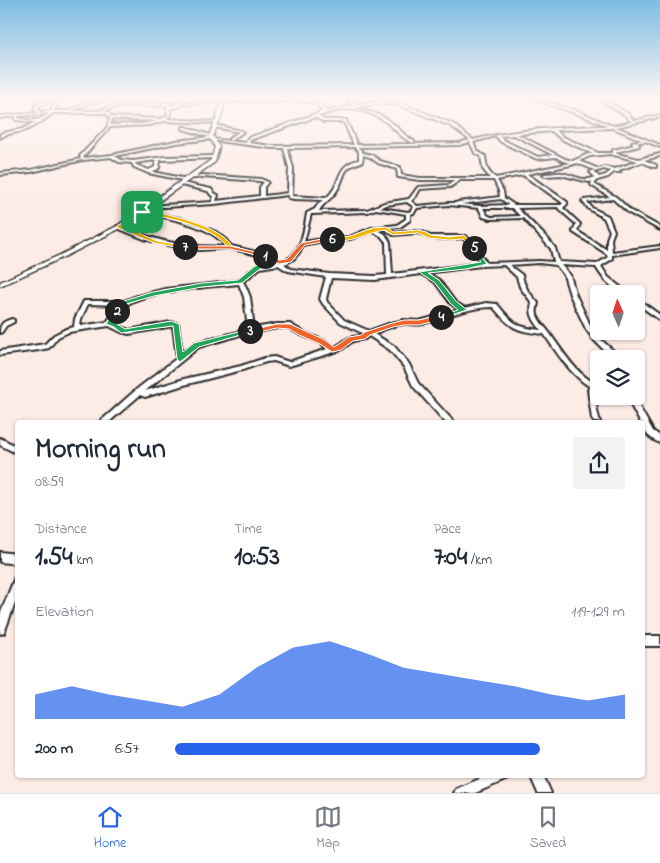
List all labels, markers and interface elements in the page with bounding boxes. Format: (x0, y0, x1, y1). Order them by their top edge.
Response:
pin (121, 191, 163, 233)
icon: arrive (128, 198, 156, 226)
pin: 6 (320, 226, 344, 252)
text: 6 (329, 229, 336, 250)
pin: 7 (172, 234, 198, 260)
pin: 5 (462, 236, 486, 260)
text: 7 (183, 237, 188, 258)
text: 5 (470, 238, 479, 259)
pin: 1 (252, 244, 278, 268)
text: 1 (263, 246, 268, 267)
north arrow (590, 285, 645, 340)
map controls (590, 285, 645, 405)
pin: 2 (104, 298, 130, 324)
text: 2 (114, 301, 121, 322)
pin: 4 (428, 304, 454, 330)
text: 4 (439, 307, 444, 328)
pin: 3 (238, 318, 262, 344)
text: 3 (248, 321, 253, 342)
button: layers (590, 350, 645, 405)
text: Morning run (35, 430, 166, 471)
button: share (573, 437, 625, 489)
text: 08:59 (35, 470, 63, 494)
text: Distance (35, 519, 87, 540)
text: Time (234, 519, 262, 540)
text: Pace (434, 519, 461, 540)
text: 1.54 (35, 540, 73, 576)
text: 10:53 (234, 540, 280, 576)
text: 7:04 (434, 540, 467, 576)
text: km (73, 550, 93, 571)
text: /km (467, 550, 492, 571)
text: Elevation (35, 600, 94, 624)
text: 119–129 m (571, 600, 625, 624)
text: 200 m (35, 737, 73, 761)
text: 6:57 (115, 737, 139, 761)
tab: Home (94, 803, 126, 854)
tab: Map (314, 803, 342, 854)
tab: Saved (530, 803, 566, 854)

